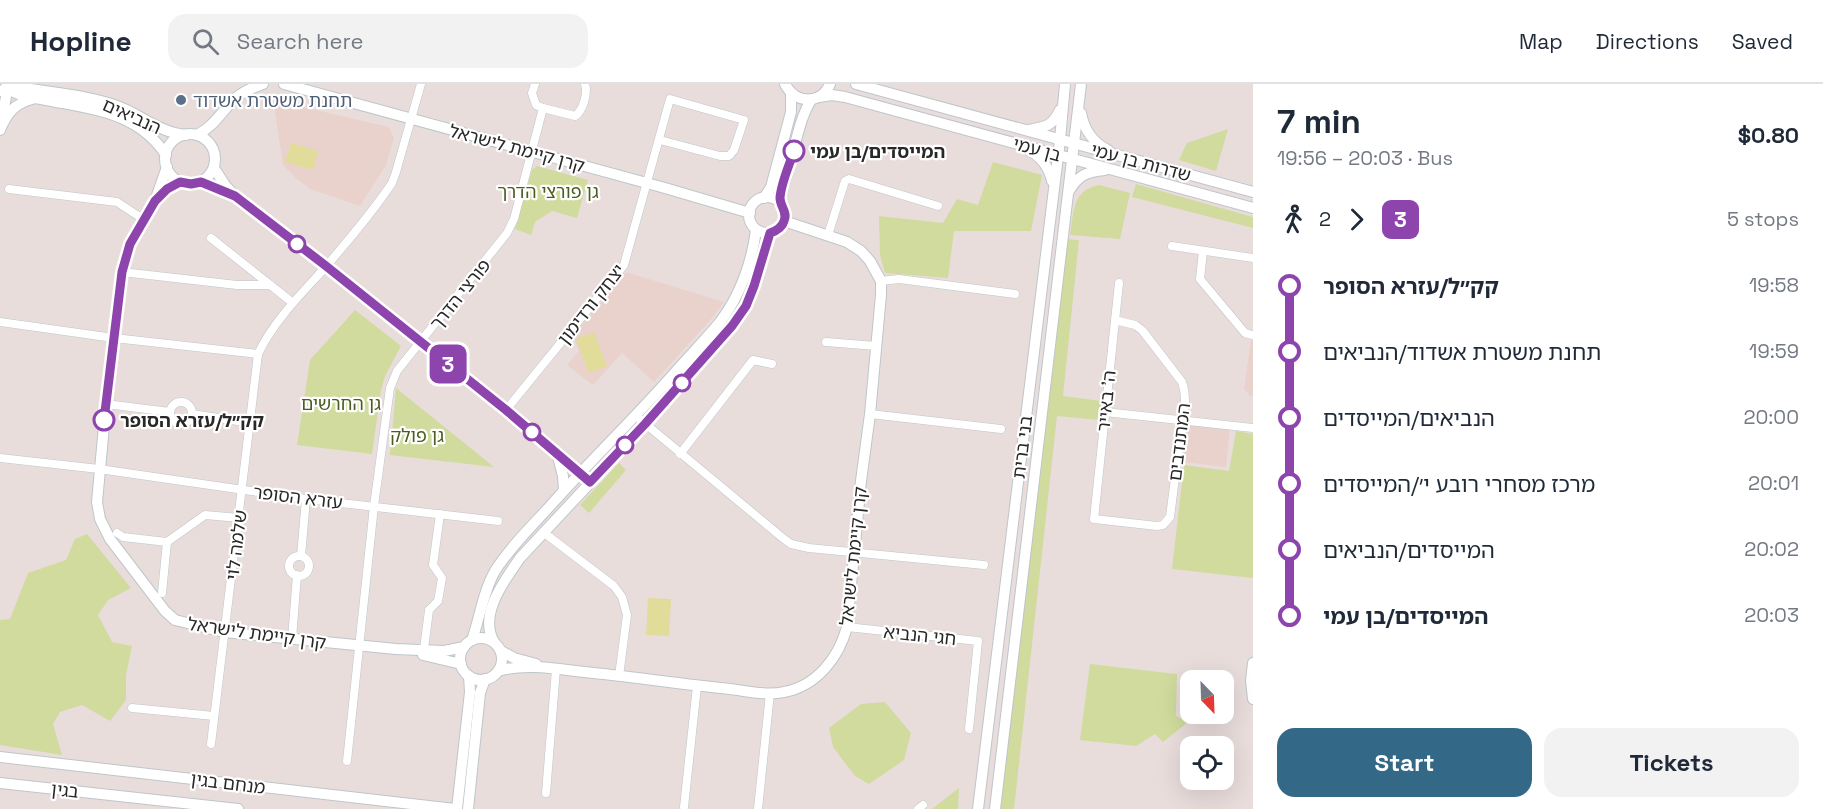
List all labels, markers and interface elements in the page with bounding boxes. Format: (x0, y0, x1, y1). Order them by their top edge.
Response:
search box (168, 14, 588, 68)
text: Hopline (30, 23, 132, 59)
icon: search (189, 25, 222, 58)
text: Search here (237, 27, 363, 55)
text: Map (1519, 28, 1563, 55)
text: Directions (1596, 28, 1699, 55)
text: Saved (1732, 28, 1793, 55)
place label: תחנת משטרת אשדוד (193, 89, 352, 112)
street label: הנביאים (99, 93, 165, 139)
marker: תחנת משטרת אשדוד (174, 93, 188, 107)
text: 7 min (1277, 101, 1361, 143)
street label: קרן קיימת לישראל (447, 119, 587, 177)
text: $0.80 (1738, 121, 1799, 149)
street label: בן עמי (1010, 132, 1064, 166)
street label: שדרות בן עמי (1088, 138, 1194, 186)
marker: המייסדים/בן עמי (783, 140, 805, 162)
place label: המייסדים/בן עמי (810, 140, 945, 163)
text: 19:56 – 20:03 · Bus (1277, 145, 1453, 171)
park label: גן פורצי הדרך (497, 180, 599, 203)
icon: walk (1277, 203, 1310, 236)
icon: forward (1340, 203, 1373, 236)
text: 2 (1319, 206, 1331, 232)
text: 3 (1394, 206, 1407, 233)
text: 5 stops (1727, 206, 1799, 232)
unlabelled marker (288, 235, 306, 253)
street label: פורצי הדרך (425, 254, 495, 334)
street label: יצחק ורדימון (552, 259, 630, 349)
text: קק״ל/עזרא הסופר (1323, 272, 1499, 300)
text: 19:58 (1749, 272, 1799, 298)
text: תחנת משטרת אשדוד/הנביאים (1323, 338, 1601, 366)
text: 19:59 (1749, 338, 1799, 364)
line badge: 3 (428, 344, 468, 384)
text: 3 (442, 351, 454, 378)
street label: ה' באייר (1091, 369, 1121, 433)
unlabelled marker (673, 374, 691, 392)
park label: גן החרשים (301, 392, 381, 415)
street label: המתנדבים (1163, 402, 1195, 482)
text: הנביאים/המייסדים (1323, 404, 1495, 432)
text: 20:00 (1743, 404, 1799, 430)
marker: קק״ל/עזרא הסופר (93, 409, 115, 431)
place label: קק״ל/עזרא הסופר (120, 409, 264, 432)
street label: בני ברית (1007, 414, 1037, 480)
unlabelled marker (523, 423, 541, 441)
park label: גן פולק (390, 424, 444, 447)
unlabelled marker (616, 436, 634, 454)
text: מרכז מסחרי רובע י׳/המייסדים (1323, 470, 1595, 498)
text: 20:01 (1748, 470, 1799, 496)
street label: עזרא הסופר (252, 480, 344, 514)
street label: קרן קיימת לישראל (834, 485, 872, 627)
street label: שלמה לוי (220, 509, 252, 581)
text: המייסדים/הנביאים (1323, 536, 1495, 564)
text: 20:02 (1744, 536, 1799, 562)
text: המייסדים/בן עמי (1323, 602, 1488, 630)
text: 20:03 (1744, 602, 1799, 628)
street label: קרן קיימת לישראל (186, 612, 328, 654)
street label: חגי הנביא (882, 620, 958, 650)
north arrow (1180, 670, 1234, 724)
map controls (1180, 670, 1234, 790)
button: Start (1277, 728, 1532, 797)
button: Tickets (1544, 728, 1799, 797)
button: locate (1180, 736, 1234, 790)
street label: מנחם בגין (189, 767, 267, 799)
street label: בגין (50, 777, 80, 803)

